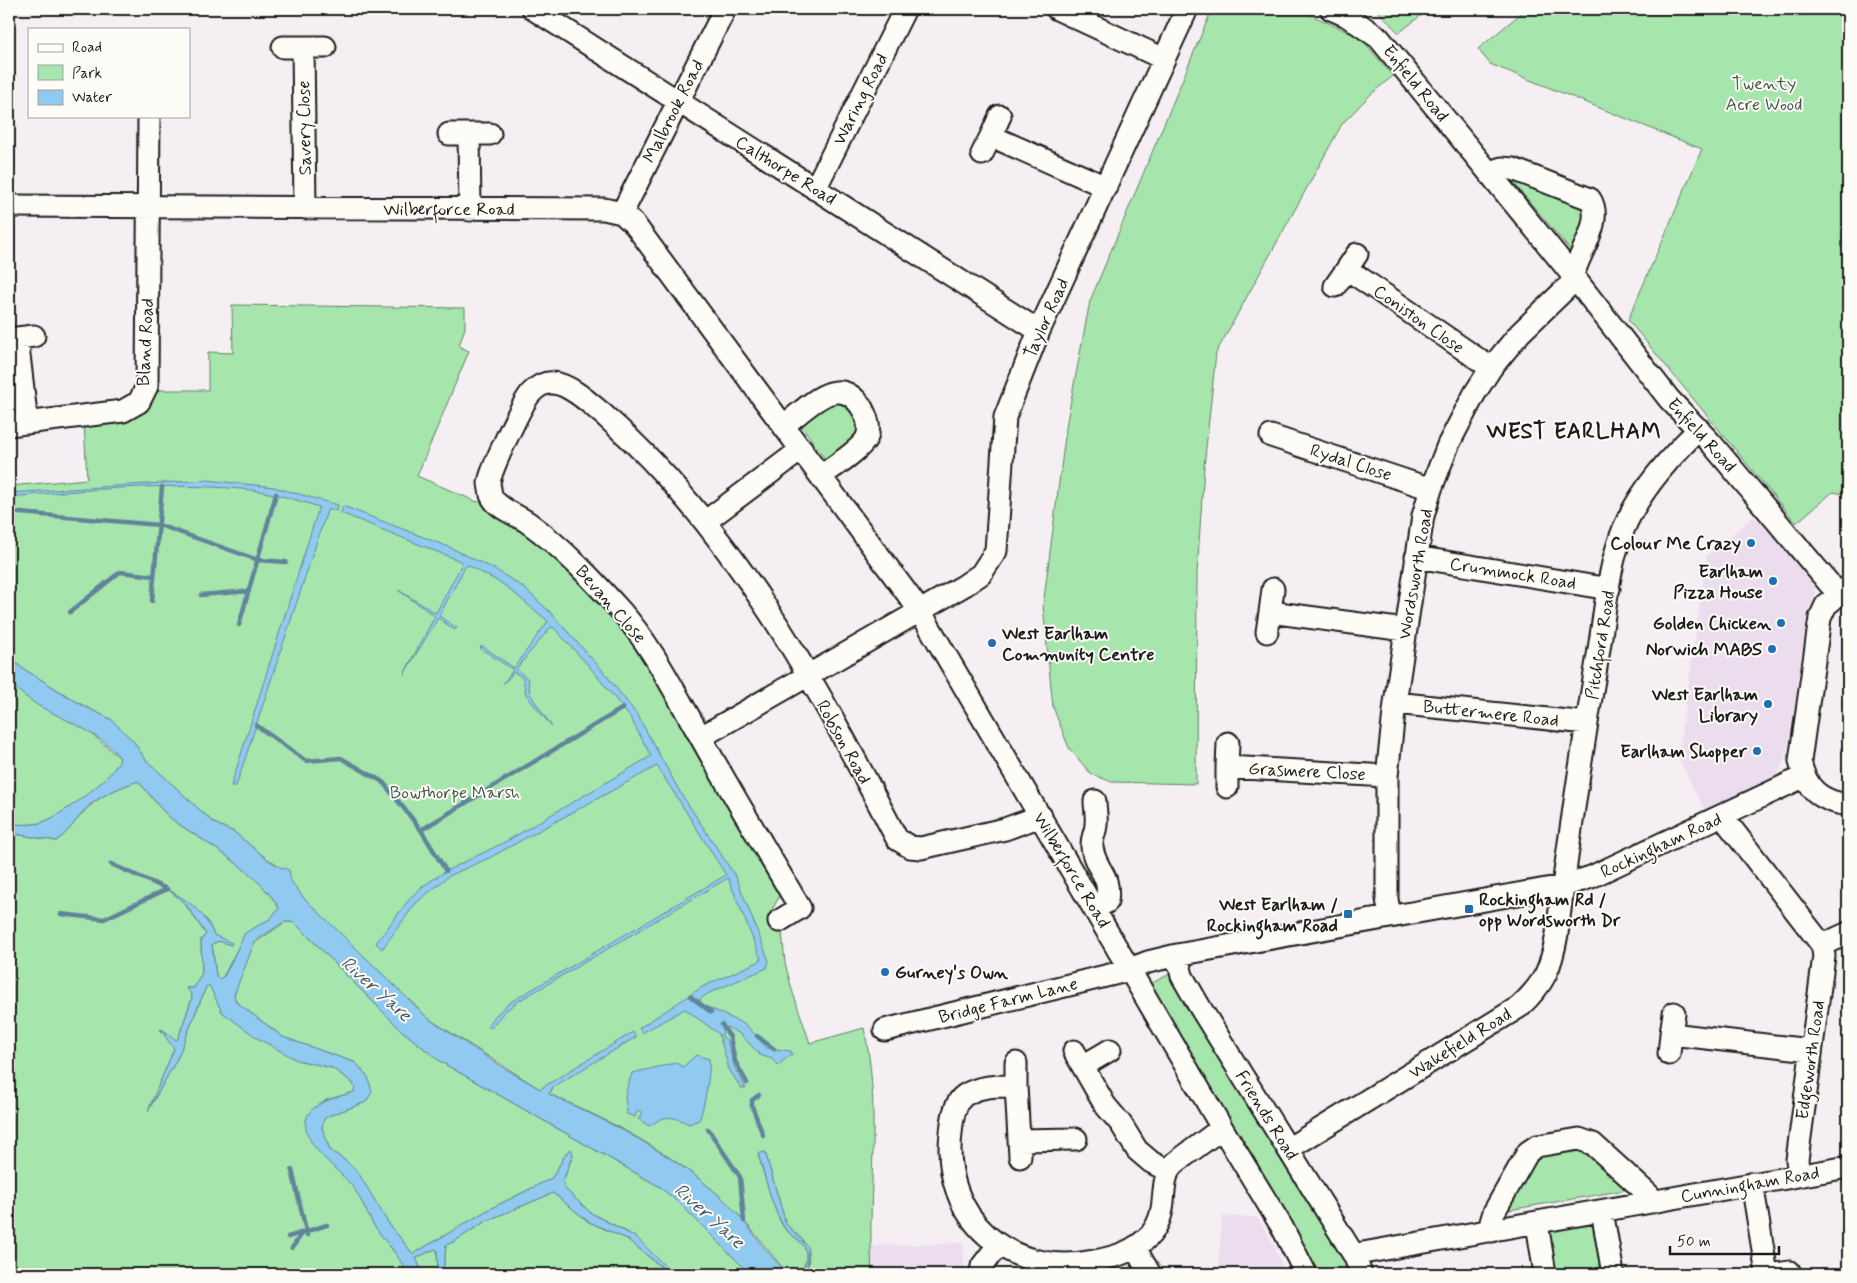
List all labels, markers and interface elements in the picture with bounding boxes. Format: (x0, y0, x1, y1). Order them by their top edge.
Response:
legend (28, 28, 190, 118)
text: Road (72, 38, 102, 58)
street label: Enfield Road (1377, 40, 1454, 127)
street label: Waring Road (827, 49, 894, 149)
street label: Malbrook Road (638, 56, 710, 167)
text: Park (72, 64, 102, 84)
park label: Twenty Acre Wood (1725, 72, 1803, 117)
street label: Savery Close (292, 80, 318, 176)
text: Water (72, 88, 112, 108)
street label: Calthorpe Road (731, 130, 840, 211)
street label: Wilberforce Road (383, 198, 515, 224)
street label: Taylor Road (1019, 275, 1075, 362)
street label: Coniston Close (1368, 280, 1469, 360)
street label: Bland Road (132, 297, 160, 387)
street label: Enfield Road (1661, 393, 1741, 478)
district label: WEST EARLHAM (1486, 418, 1661, 446)
street label: Rydal Close (1307, 438, 1395, 487)
street label: Wordsworth Road (1393, 507, 1439, 641)
place label: Colour Me Crazy (1610, 532, 1741, 556)
marker: Colour Me Crazy (1745, 537, 1757, 549)
street label: Crummock Road (1448, 552, 1578, 596)
street label: Bevan Close (569, 560, 651, 649)
place label: Earlham Pizza House (1673, 560, 1763, 605)
marker: Earlham Pizza House (1767, 575, 1779, 587)
street label: Pitchford Road (1581, 589, 1623, 702)
place label: Golden Chicken (1653, 612, 1772, 636)
marker: Golden Chicken (1775, 617, 1787, 629)
place label: West Earlham Community Centre (1001, 622, 1154, 667)
marker: West Earlham Community Centre (986, 637, 998, 649)
place label: Norwich MABS (1646, 638, 1763, 662)
marker: Norwich MABS (1766, 643, 1778, 655)
place label: West Earlham Library (1651, 683, 1758, 728)
street label: Buttermere Road (1422, 695, 1560, 733)
street label: Robson Road (810, 696, 876, 789)
marker: West Earlham Library (1762, 698, 1774, 710)
place label: Earlham Shopper (1620, 740, 1748, 764)
marker: Earlham Shopper (1751, 745, 1763, 757)
street label: Grasmere Close (1248, 757, 1366, 787)
park label: Bowthorpe Marsh (390, 781, 520, 805)
street label: Rockingham Road (1597, 807, 1727, 886)
street label: Wilberforce Road (1025, 808, 1115, 934)
place label: Rockingham Rd / opp Wordsworth Dr (1479, 888, 1621, 933)
place label: West Earlham / Rockingham Road (1207, 893, 1338, 940)
marker: Rockingham Rd / opp Wordsworth Dr (1463, 903, 1475, 915)
marker: West Earlham / Rockingham Road (1342, 908, 1354, 920)
water label: River Yare (335, 951, 417, 1028)
place label: Gurney's Own (895, 961, 1009, 985)
marker: Gurney's Own (879, 966, 891, 978)
street label: Bridge Farm Lane (936, 972, 1080, 1030)
street label: Edgeworth Road (1791, 999, 1833, 1122)
street label: Wakefield Road (1405, 1003, 1517, 1085)
street label: Friends Road (1229, 1066, 1303, 1165)
street label: Cunningham Road (1679, 1161, 1822, 1211)
water label: River Yare (668, 1178, 750, 1255)
scale bar (1670, 1223, 1778, 1255)
text: 50 m (1677, 1232, 1711, 1252)

